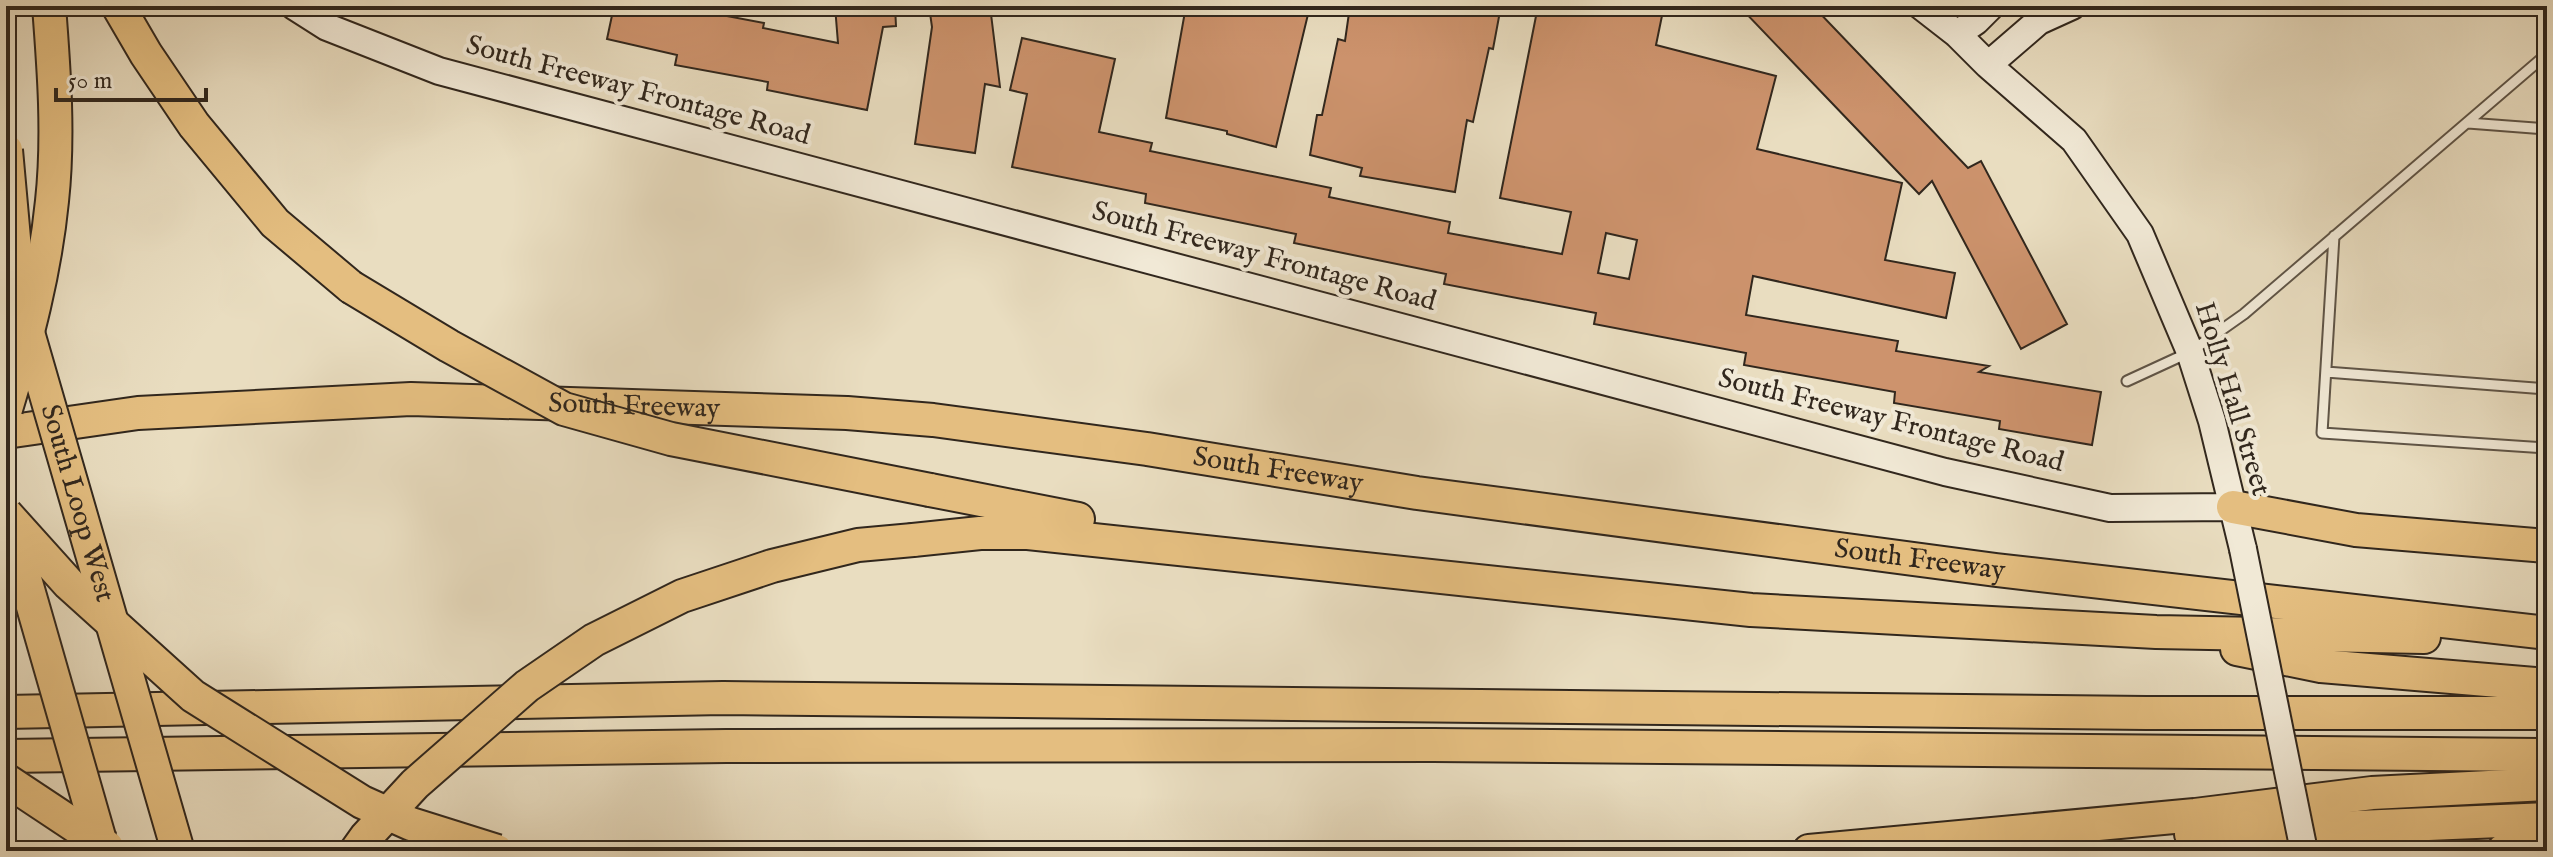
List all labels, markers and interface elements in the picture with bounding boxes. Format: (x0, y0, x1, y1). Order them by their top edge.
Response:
street label: South Freeway Frontage Road (462, 28, 814, 154)
scale bar (56, 52, 206, 102)
text: 50 m (68, 66, 112, 97)
street label: South Freeway Frontage Road (1088, 194, 1440, 320)
street label: Holly Hall Street (2186, 298, 2278, 500)
street label: South Freeway Frontage Road (1715, 361, 2067, 481)
street label: South Freeway (548, 386, 721, 426)
street label: South Loop West (32, 400, 123, 606)
street label: South Freeway (1190, 439, 1366, 501)
street label: South Freeway (1832, 531, 2007, 588)

